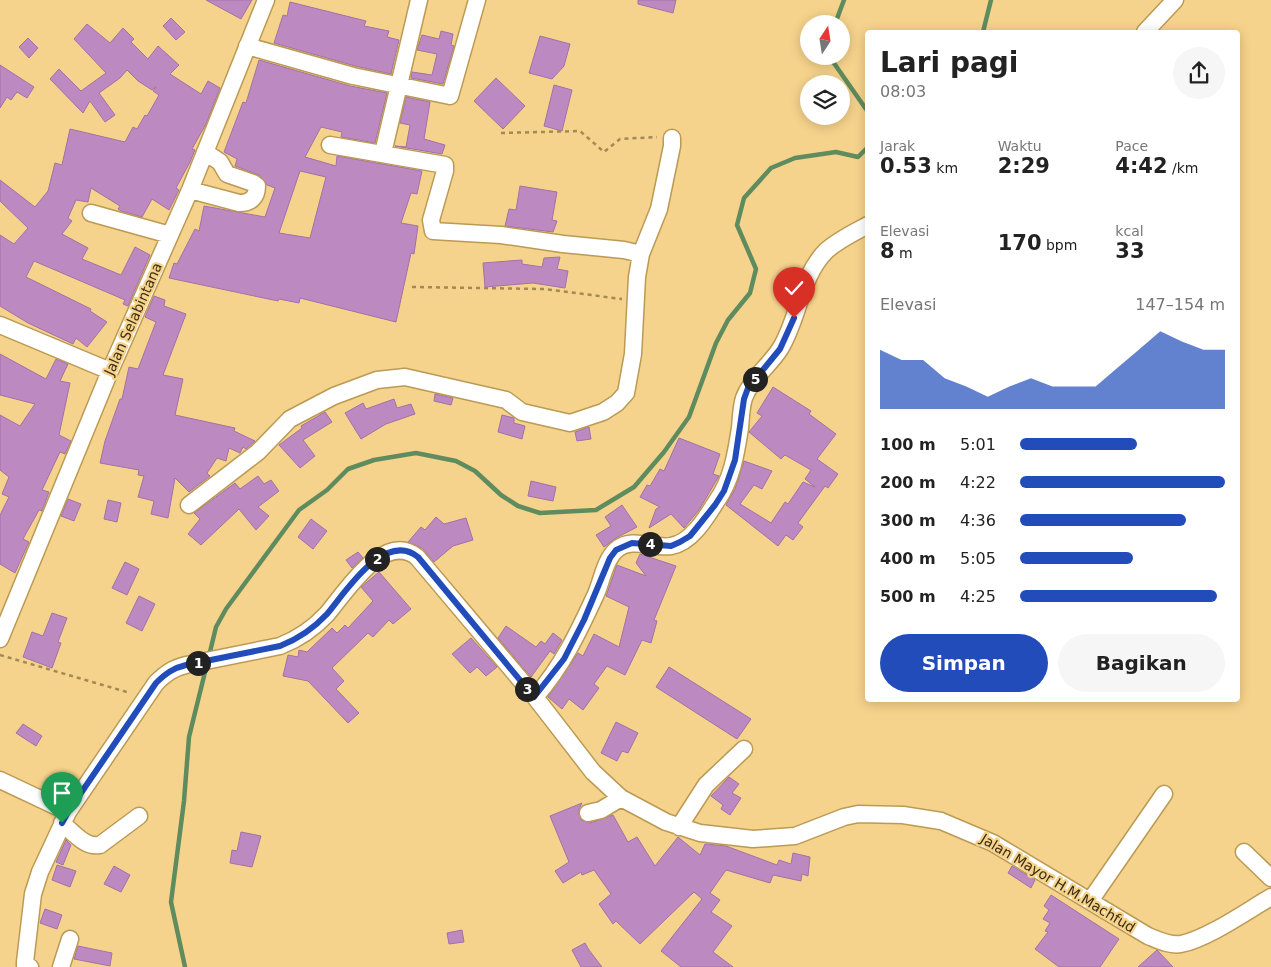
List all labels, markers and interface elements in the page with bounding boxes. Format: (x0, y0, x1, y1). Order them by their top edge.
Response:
north arrow (800, 15, 850, 65)
map controls (800, 15, 850, 125)
text: Lari pagi (880, 46, 1018, 79)
button: share (1173, 47, 1225, 99)
button: layers (800, 75, 850, 125)
text: 08:03 (880, 82, 926, 101)
text: Jarak (880, 138, 915, 154)
text: Waktu (998, 138, 1042, 154)
text: Pace (1115, 138, 1148, 154)
text: 0.53 (880, 154, 932, 178)
text: 2:29 (998, 154, 1050, 178)
text: 4:42 (1115, 154, 1168, 178)
text: km (932, 160, 958, 176)
text: /km (1168, 160, 1198, 176)
text: Elevasi (880, 223, 929, 239)
text: kcal (1115, 223, 1144, 239)
text: 170 (998, 231, 1042, 255)
text: bpm (1042, 237, 1077, 253)
text: 8 (880, 239, 895, 263)
text: 33 (1115, 239, 1145, 263)
text: m (895, 245, 913, 261)
street label: Jalan Selabintana (101, 260, 165, 379)
pin (773, 267, 815, 318)
icon: check (780, 274, 808, 302)
text: Elevasi (880, 295, 936, 314)
text: 147–154 m (1135, 295, 1225, 314)
pin: 5 (742, 366, 768, 392)
text: 5 (751, 371, 760, 387)
text: 100 m (880, 435, 936, 454)
text: 5:01 (960, 435, 996, 454)
text: 200 m (880, 473, 936, 492)
text: 4:22 (960, 473, 996, 492)
text: 300 m (880, 511, 936, 530)
text: 4:36 (960, 511, 996, 530)
pin: 4 (638, 532, 662, 556)
text: 4 (646, 536, 655, 552)
pin: 2 (364, 546, 390, 572)
text: 400 m (880, 549, 936, 568)
text: 5:05 (960, 549, 996, 568)
text: 2 (373, 551, 382, 567)
text: 500 m (880, 587, 936, 606)
text: 4:25 (960, 587, 996, 606)
button: Simpan (880, 634, 1048, 692)
button: Bagikan (1058, 634, 1225, 692)
pin: 1 (186, 650, 210, 676)
text: 1 (194, 655, 203, 671)
pin: 3 (514, 676, 540, 702)
text: 3 (523, 681, 532, 697)
pin (41, 772, 83, 823)
icon: arrive (48, 779, 76, 807)
street label: Jalan Mayor H.M.Machfud (977, 830, 1138, 936)

